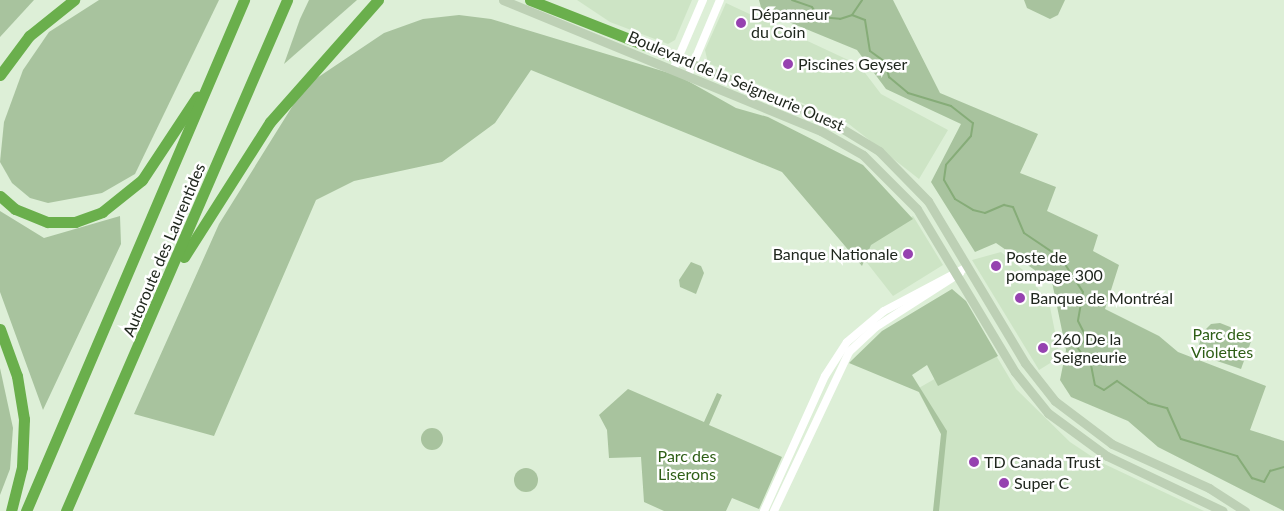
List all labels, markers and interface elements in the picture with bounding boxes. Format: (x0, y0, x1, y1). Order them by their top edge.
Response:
place label: Dépanneur du Coin (751, 4, 829, 42)
marker: Dépanneur du Coin (735, 17, 747, 29)
street label: Boulevard de la Seigneurie Ouest (625, 27, 847, 135)
place label: Piscines Geyser (798, 54, 907, 74)
marker: Piscines Geyser (782, 58, 794, 70)
street label: Autoroute des Laurentides (119, 160, 209, 340)
place label: Banque Nationale (773, 244, 898, 264)
place label: Poste de pompage 300 (1006, 247, 1103, 285)
marker: Banque Nationale (902, 248, 914, 260)
marker: Poste de pompage 300 (990, 260, 1002, 272)
place label: Banque de Montréal (1030, 288, 1173, 308)
marker: Banque de Montréal (1014, 292, 1026, 304)
park label: Parc des Violettes (1191, 324, 1253, 362)
place label: 260 De la Seigneurie (1053, 329, 1127, 367)
marker: 260 De la Seigneurie (1037, 342, 1049, 354)
park label: Parc des Liserons (658, 446, 716, 484)
place label: TD Canada Trust (984, 452, 1101, 472)
marker: TD Canada Trust (968, 456, 980, 468)
place label: Super C (1014, 473, 1069, 493)
marker: Super C (998, 477, 1010, 489)

